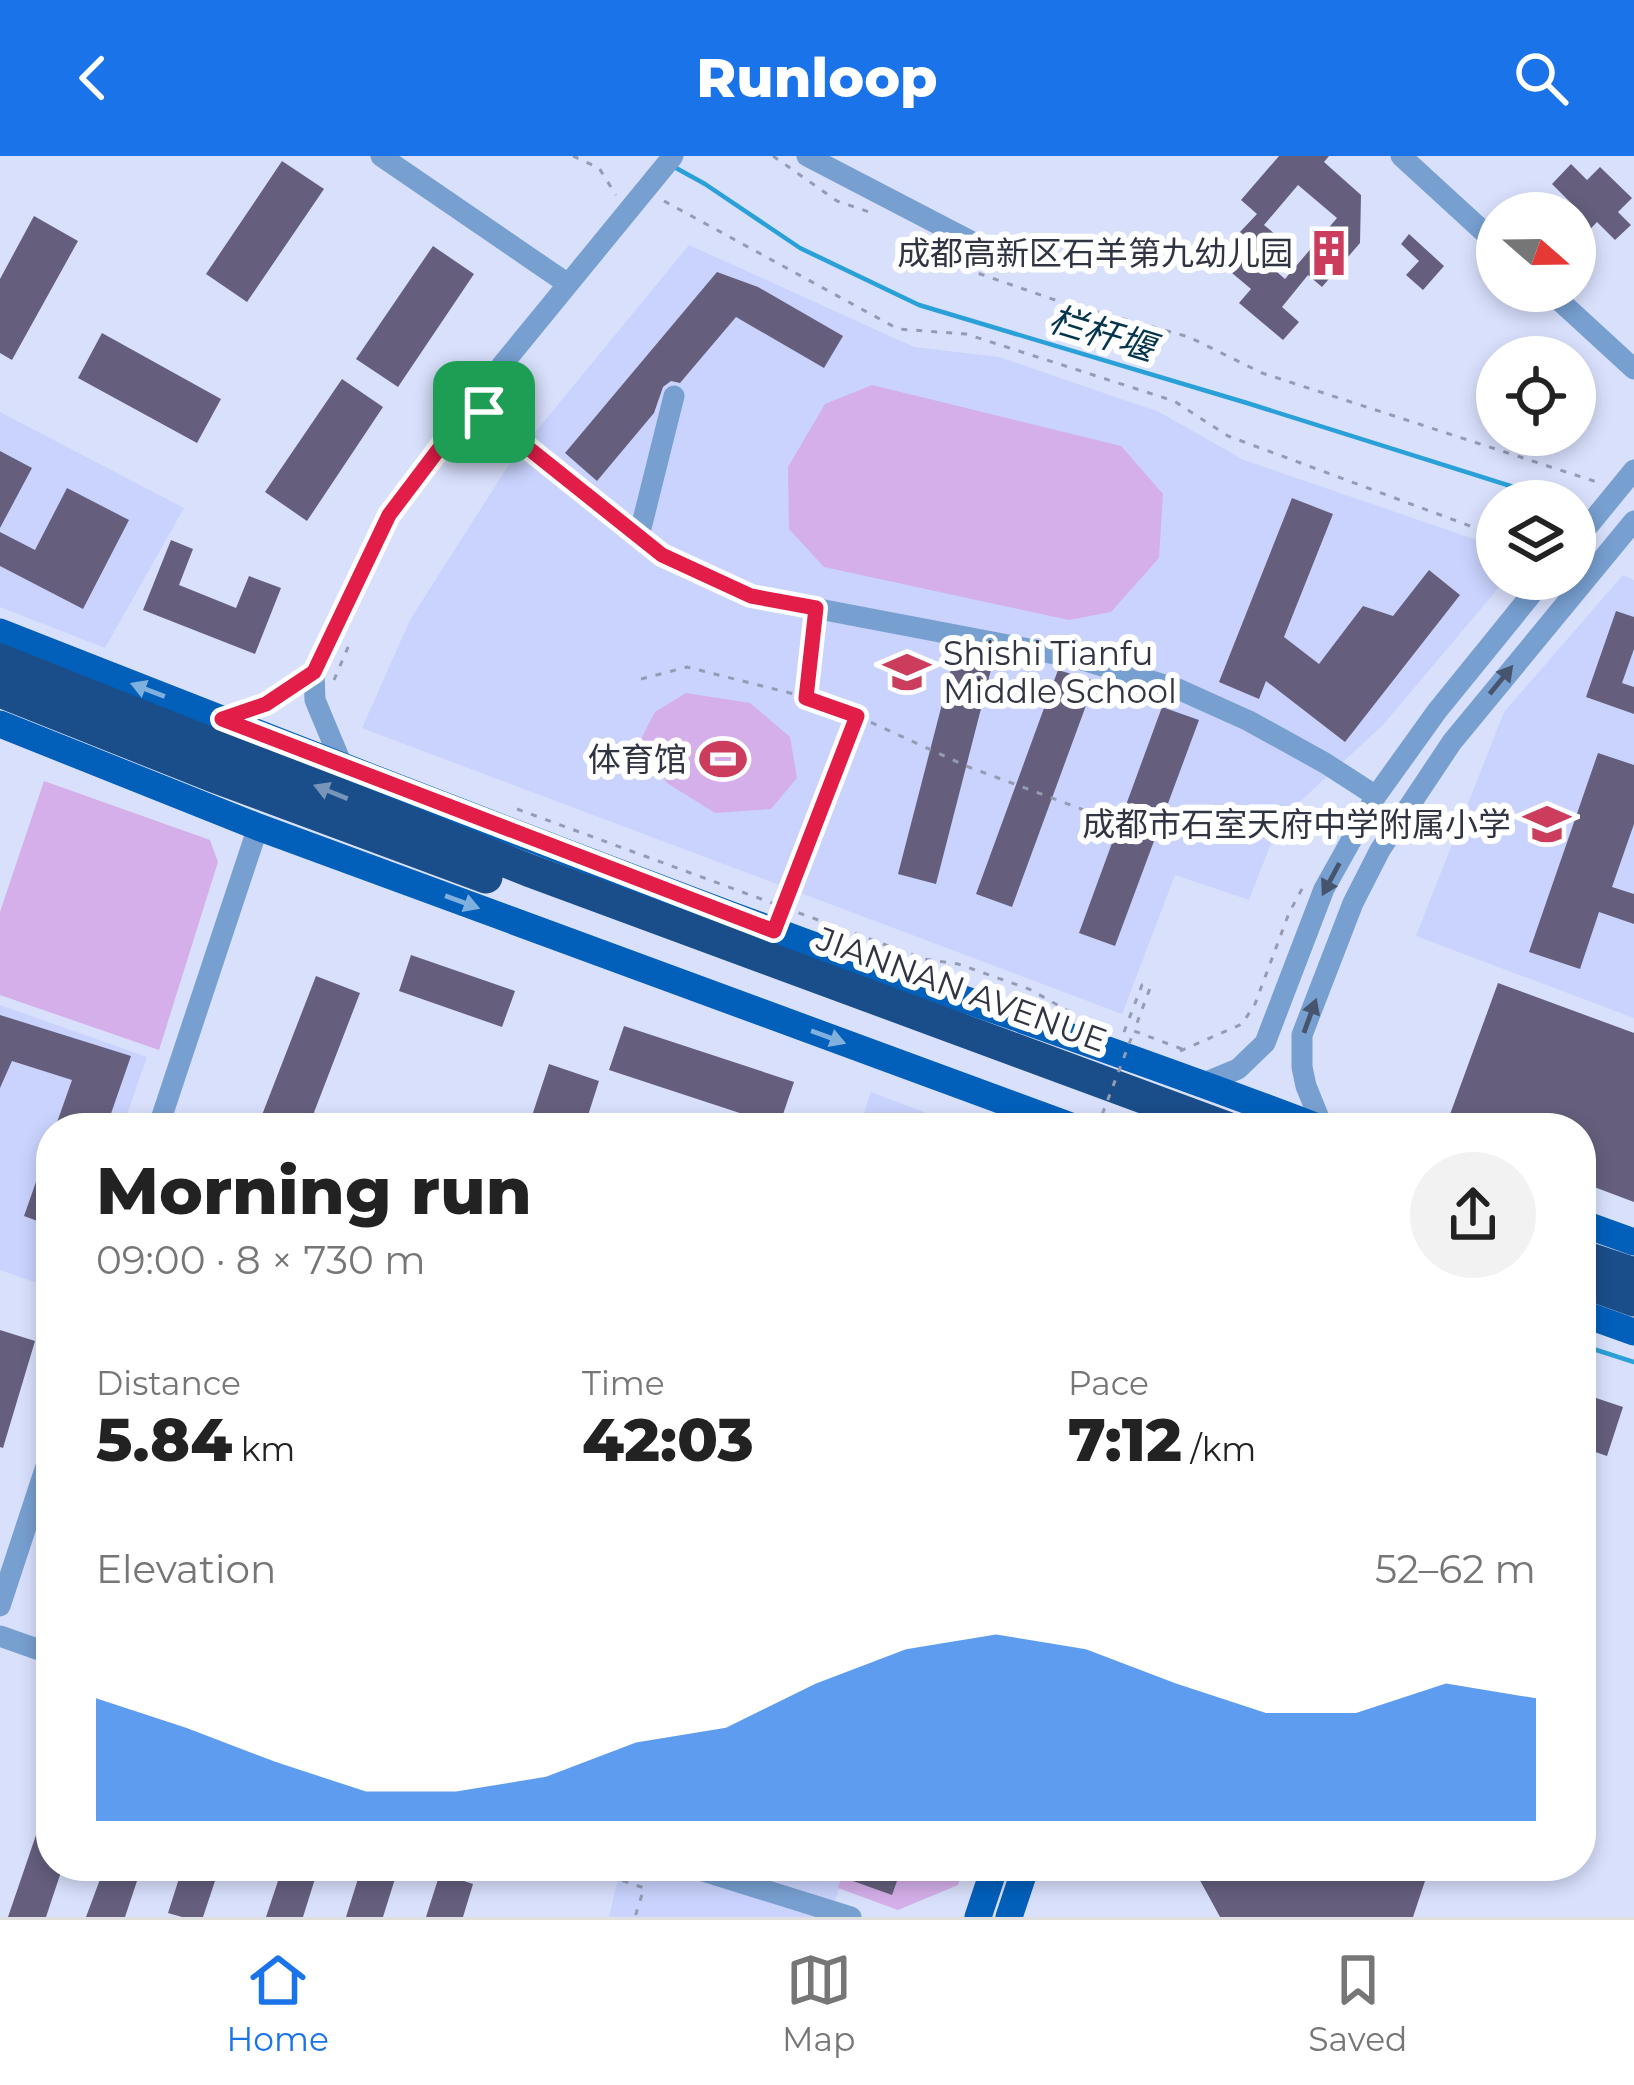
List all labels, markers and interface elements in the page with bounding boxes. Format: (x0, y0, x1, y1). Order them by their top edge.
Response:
icon: back (60, 45, 126, 111)
text: Runloop (696, 45, 938, 111)
icon: search (1508, 45, 1574, 111)
north arrow (1476, 192, 1596, 312)
map controls (1476, 192, 1596, 600)
building icon: 成都高新区石羊第九幼儿园 (1304, 228, 1354, 278)
place label: 成都高新区石羊第九幼儿园 (897, 233, 1293, 273)
water label: 栏杆堰 (1044, 296, 1165, 371)
button: locate (1476, 336, 1596, 456)
pin (433, 361, 535, 463)
icon: arrive (451, 379, 517, 445)
button: layers (1476, 480, 1596, 600)
place label: Shishi Tianfu Middle School (943, 633, 1177, 711)
school or university icon: Shishi Tianfu Middle School (882, 647, 932, 697)
one-way arrow (1488, 665, 1514, 696)
one-way arrow (130, 680, 166, 699)
sports icon: 体育馆 (698, 734, 748, 784)
place label: 体育馆 (588, 739, 687, 779)
one-way arrow (313, 781, 349, 800)
school or university icon: 成都市石室天府中学附属小学 (1522, 799, 1572, 849)
place label: 成都市石室天府中学附属小学 (1082, 804, 1511, 844)
one-way arrow (1321, 861, 1341, 896)
one-way arrow (444, 894, 480, 912)
street label: JIANNAN AVENUE (811, 918, 1112, 1060)
one-way arrow (1301, 998, 1320, 1034)
one-way arrow (810, 1028, 846, 1047)
text: Morning run (96, 1150, 532, 1231)
button: share (1410, 1152, 1536, 1278)
text: 09:00 · 8 × 730 m (96, 1236, 426, 1284)
text: Distance (96, 1363, 241, 1403)
text: Time (582, 1363, 665, 1403)
text: Pace (1068, 1363, 1149, 1403)
text: 5.84 (96, 1403, 232, 1476)
text: 42:03 (582, 1403, 754, 1476)
text: 7:12 (1068, 1403, 1182, 1476)
text: km (232, 1429, 295, 1469)
text: /km (1182, 1429, 1256, 1469)
text: Elevation (96, 1545, 276, 1593)
text: 52–62 m (1375, 1545, 1536, 1593)
tab: Home (227, 1947, 329, 2059)
tab: Map (782, 1947, 855, 2059)
tab: Saved (1308, 1947, 1407, 2059)

